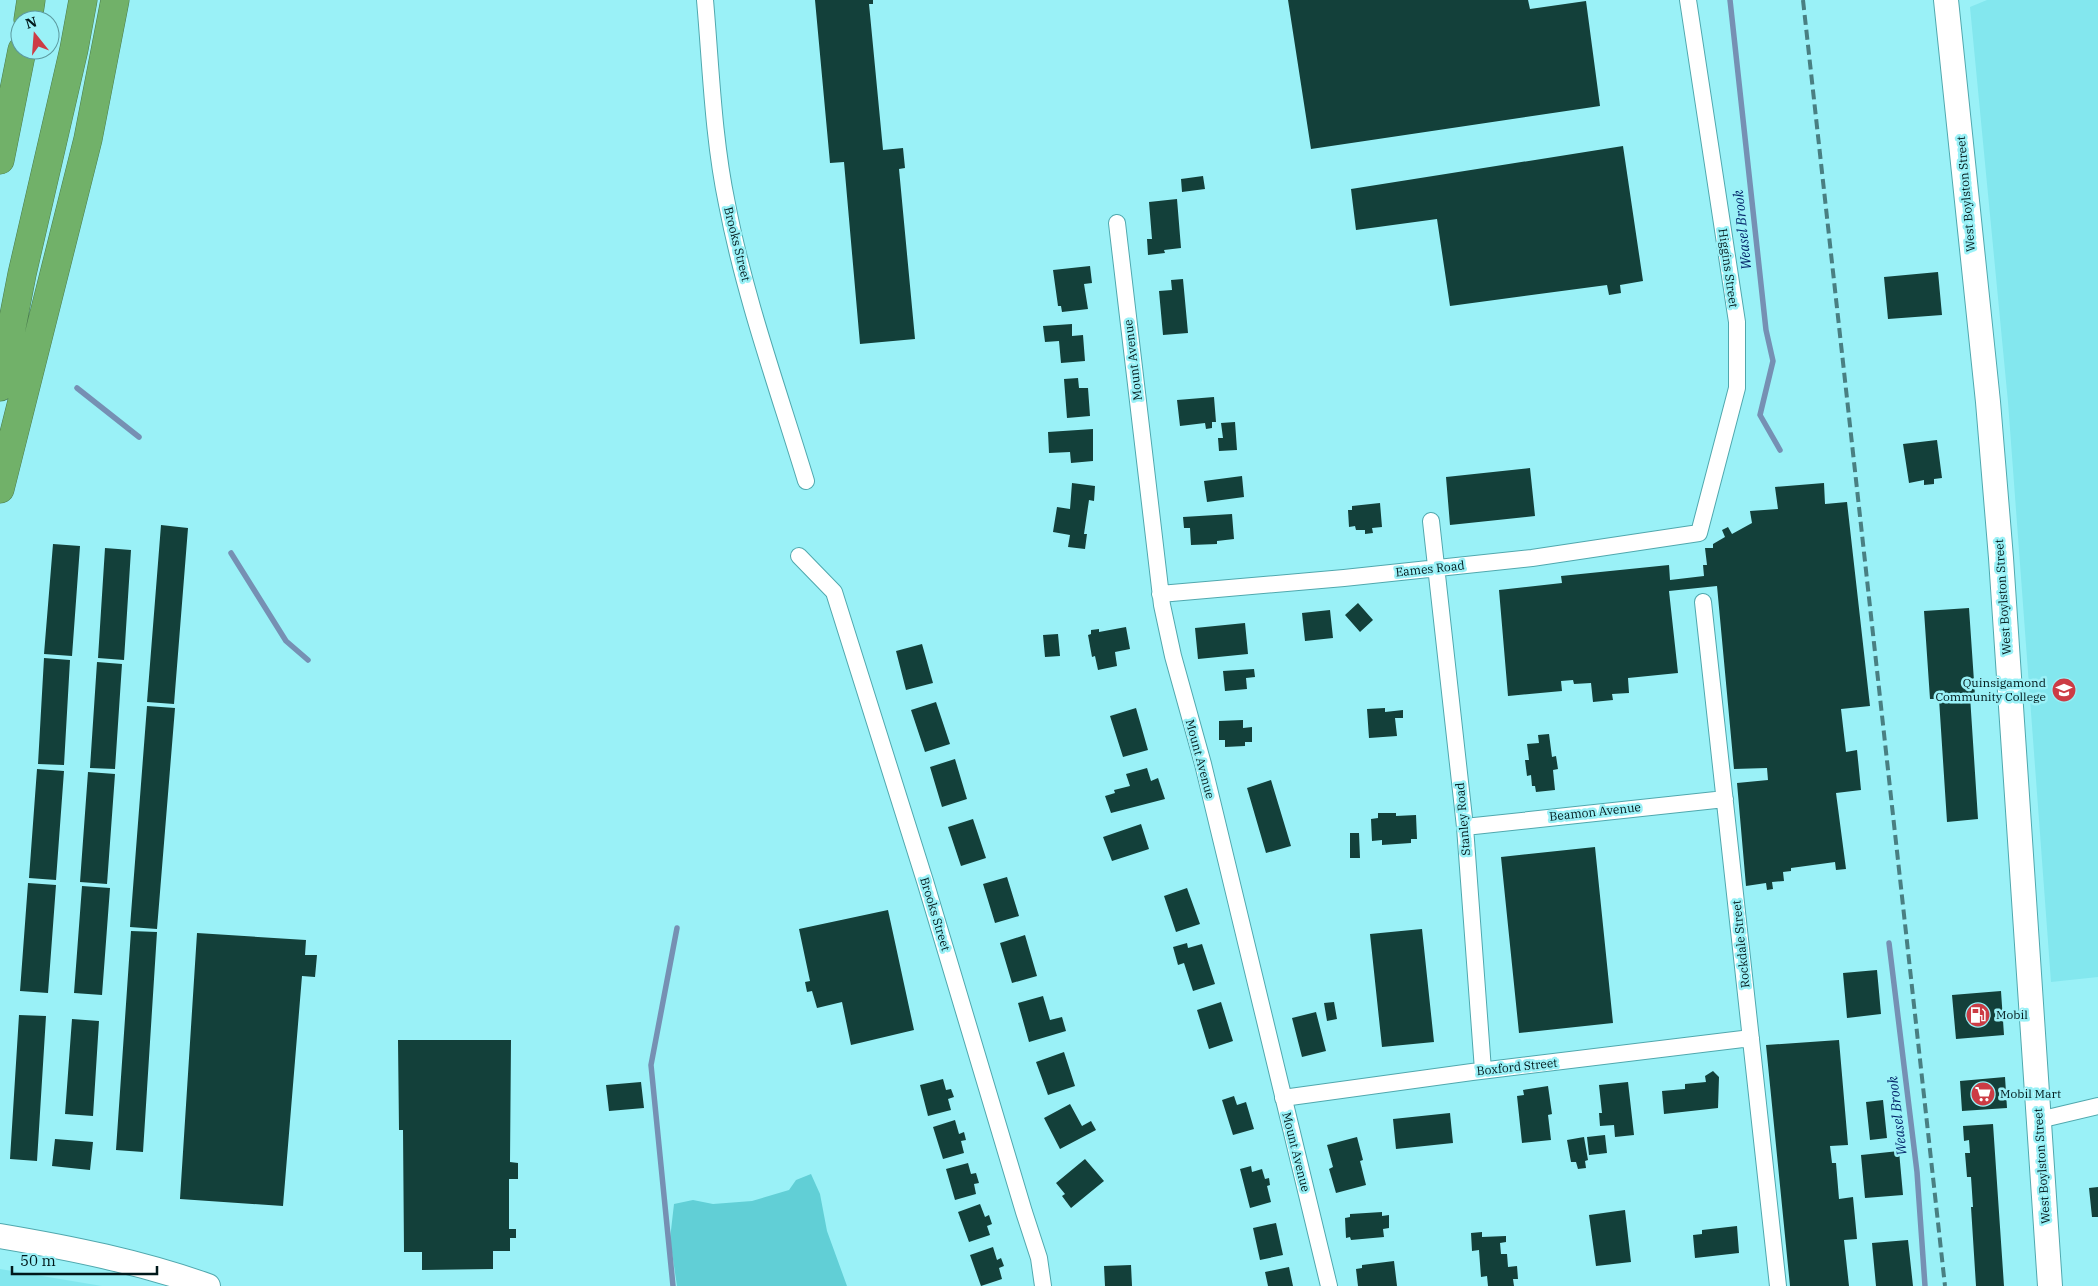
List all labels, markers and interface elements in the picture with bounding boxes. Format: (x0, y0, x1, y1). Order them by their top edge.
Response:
north arrow (10, 10, 60, 60)
text: N (23, 12, 39, 33)
street label: West Boylston Street (1953, 136, 1978, 252)
water label: Weasel Brook (1729, 189, 1755, 271)
street label: Brooks Street (721, 205, 754, 283)
street label: Higgins Street (1715, 227, 1741, 309)
street label: Mount Avenue (1120, 319, 1145, 401)
street label: West Boylston Street (1991, 539, 2014, 655)
street label: Eames Road (1395, 557, 1465, 580)
place label: Quinsigamond Community College (1935, 675, 2046, 704)
school or university icon: Quinsigamond Community College (2051, 677, 2077, 703)
street label: Mount Avenue (1183, 718, 1218, 800)
street label: Stanley Road (1452, 782, 1473, 856)
street label: Beamon Avenue (1548, 799, 1641, 824)
street label: Brooks Street (917, 875, 954, 953)
street label: Rockdale Street (1728, 899, 1753, 989)
fuel station icon: Mobil (1965, 1002, 1991, 1028)
place label: Mobil (1996, 1007, 2028, 1022)
street label: Boxford Street (1476, 1055, 1558, 1078)
water label: Weasel Brook (1883, 1075, 1911, 1157)
supermarket icon: Mobil Mart (1970, 1081, 1996, 1107)
place label: Mobil Mart (2000, 1086, 2061, 1101)
street label: West Boylston Street (2030, 1108, 2053, 1224)
street label: Mount Avenue (1279, 1111, 1314, 1193)
scale bar (12, 1244, 158, 1276)
text: 50 m (20, 1251, 56, 1270)

